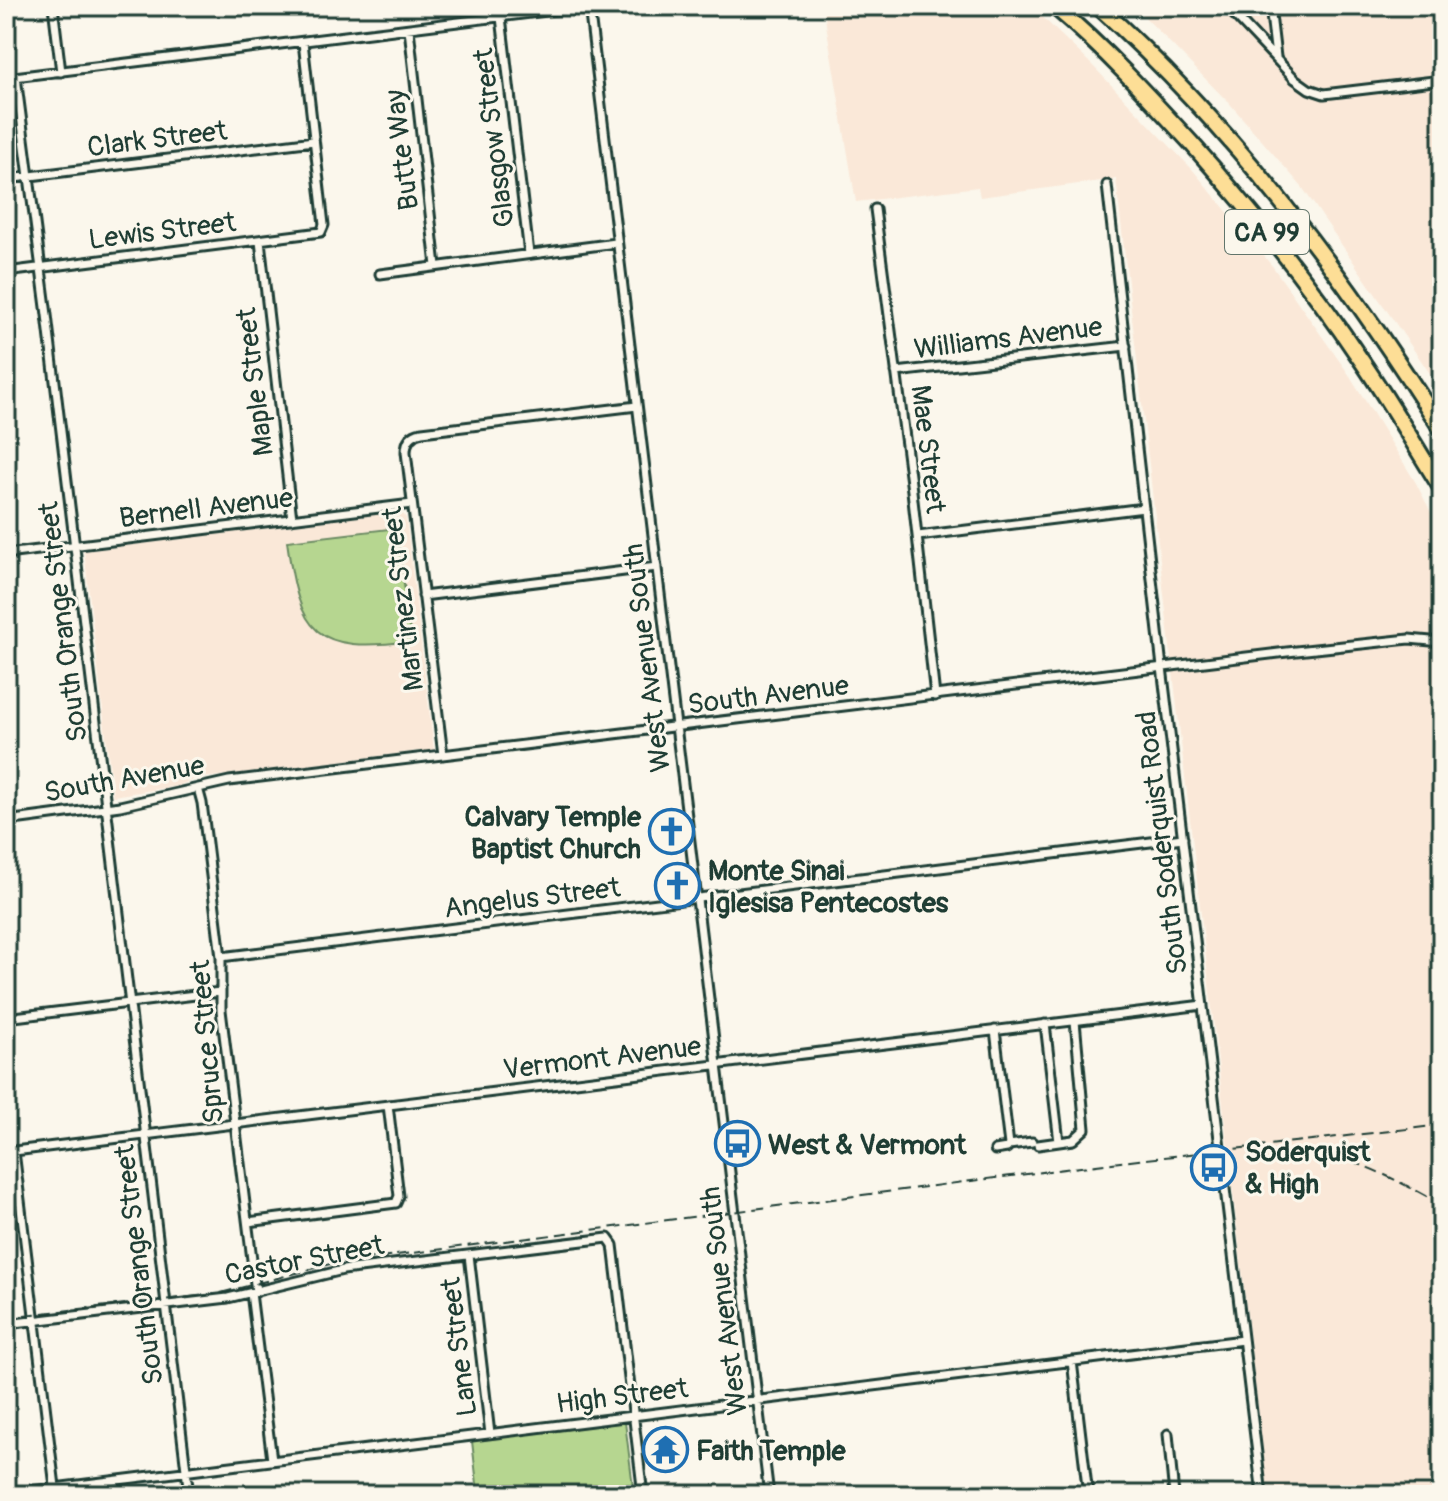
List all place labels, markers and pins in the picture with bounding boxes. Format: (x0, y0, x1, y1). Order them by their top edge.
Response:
place label: Calvary Temple Baptist Church (464, 800, 642, 867)
church icon: Calvary Temple Baptist Church (648, 808, 696, 856)
place label: Monte Sinai Iglesisa Pentecostes (708, 854, 949, 921)
church icon: Monte Sinai Iglesisa Pentecostes (653, 862, 701, 910)
bus stop icon: West & Vermont (713, 1120, 761, 1168)
place label: West & Vermont (768, 1128, 967, 1163)
place label: Soderquist & High (1245, 1135, 1371, 1202)
bus stop icon: Soderquist & High (1190, 1143, 1238, 1191)
temple icon: Faith Temple (641, 1426, 689, 1474)
place label: Faith Temple (696, 1434, 847, 1469)

